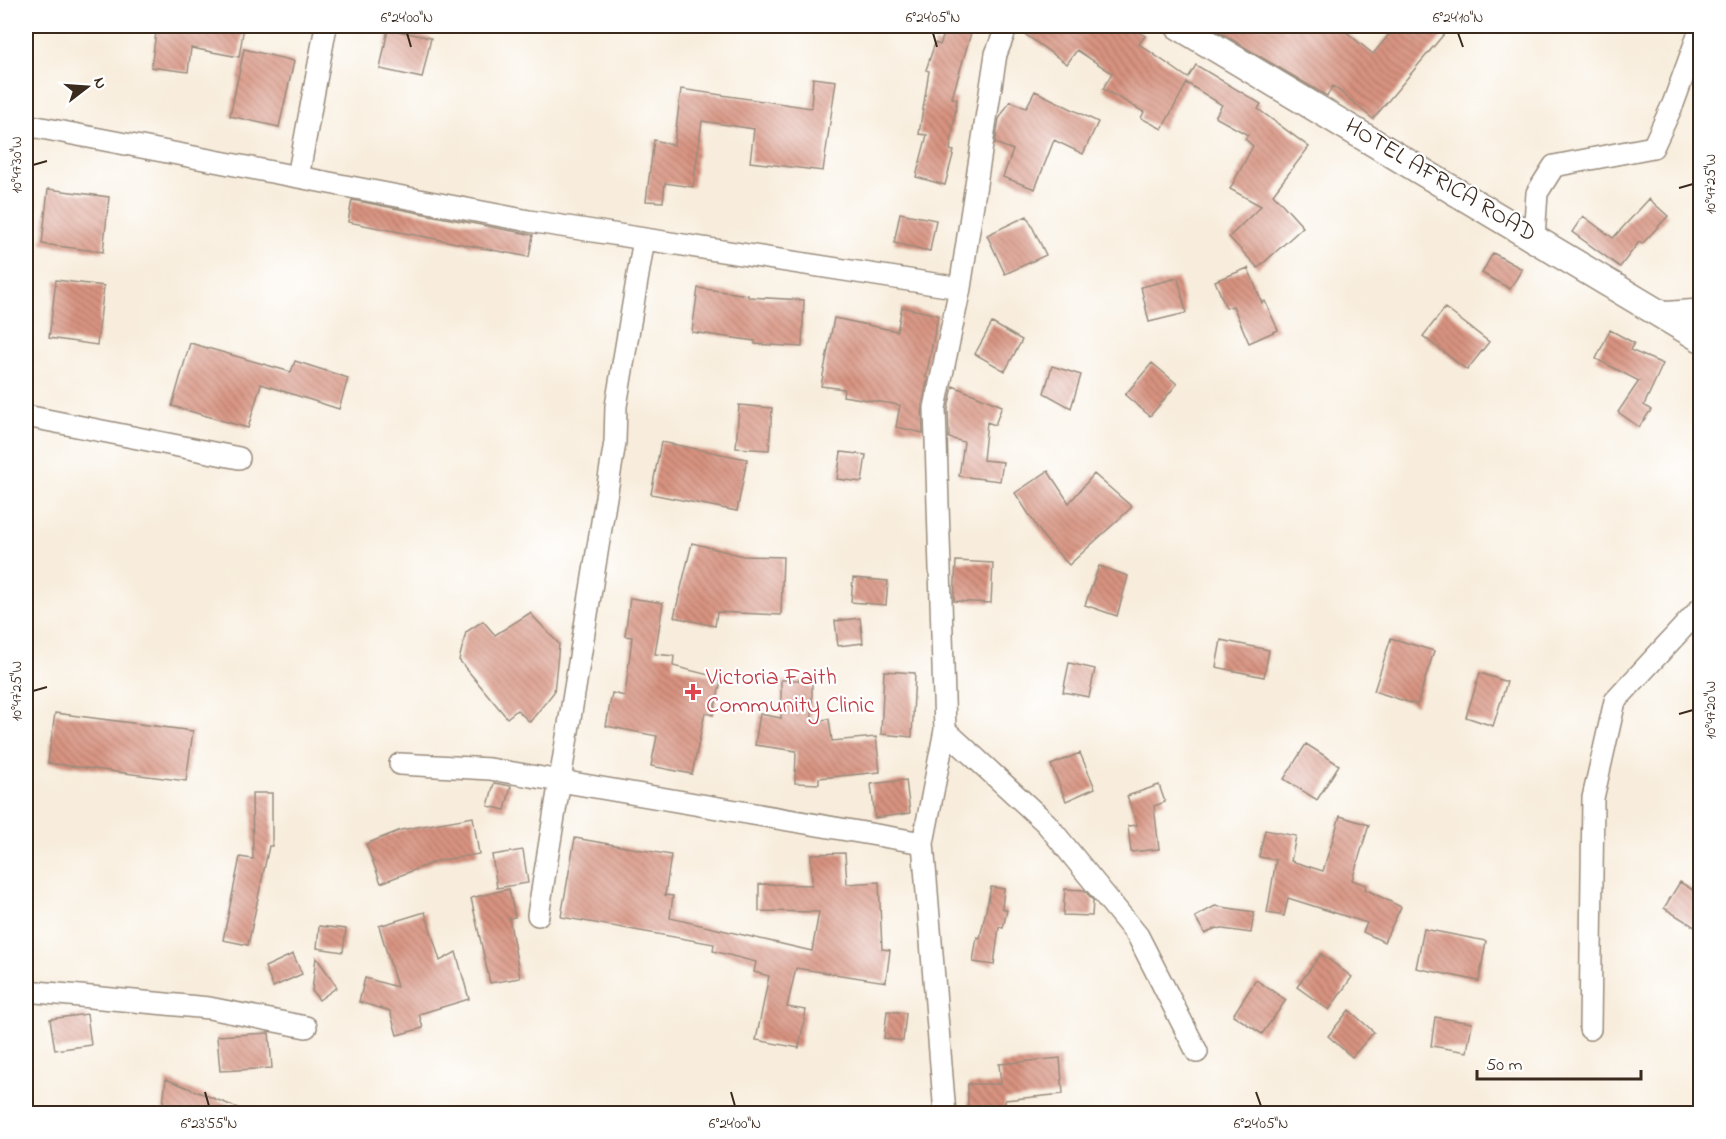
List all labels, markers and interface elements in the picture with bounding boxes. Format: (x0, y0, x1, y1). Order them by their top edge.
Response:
text: 6°24'00"N (381, 7, 433, 29)
text: 6°24'05"N (906, 7, 960, 29)
text: 6°24'10"N (1433, 7, 1483, 29)
north arrow (57, 57, 117, 117)
text: N (86, 75, 113, 92)
street label: HOTEL AFRICA ROAD (1338, 110, 1542, 252)
text: 10°47'30"W (6, 136, 28, 194)
text: 10°47'25"W (1700, 154, 1722, 214)
text: 10°47'25"W (6, 661, 28, 721)
place label: Victoria Faith Community Clinic (705, 661, 875, 725)
text: 10°47'20"W (1700, 681, 1722, 739)
marker: Victoria Faith Community Clinic (684, 683, 702, 701)
scale bar (1477, 1043, 1640, 1081)
text: 50 m (1486, 1053, 1523, 1079)
text: 6°23'55"N (181, 1113, 237, 1135)
text: 6°24'00"N (709, 1113, 761, 1135)
text: 6°24'05"N (1234, 1113, 1288, 1135)

